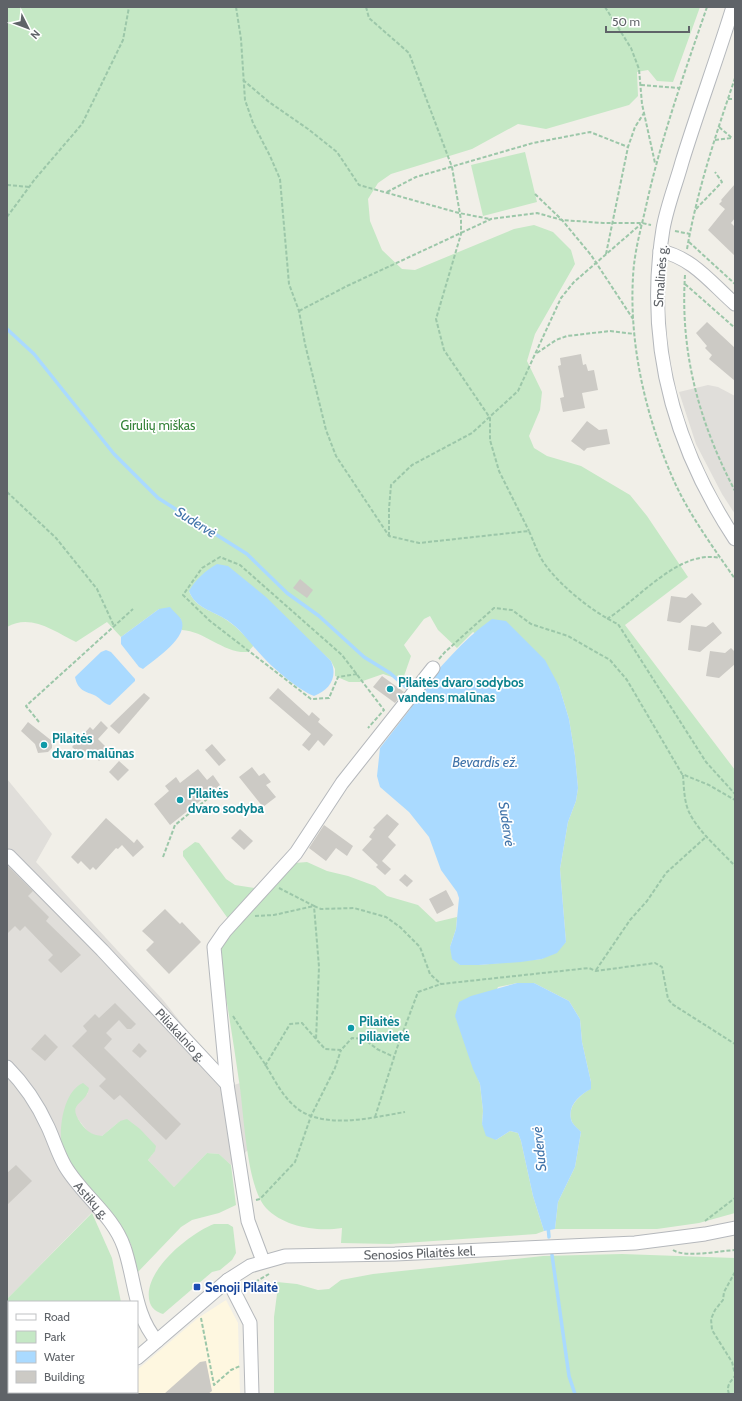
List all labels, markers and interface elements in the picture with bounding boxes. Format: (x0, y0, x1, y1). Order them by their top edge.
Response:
north arrow (8, 8, 48, 48)
scale bar (606, 8, 689, 34)
text: 50 m (612, 14, 640, 29)
text: N (28, 27, 43, 42)
street label: Smalinės g. (650, 244, 670, 308)
park label: Girulių miškas (121, 417, 196, 433)
water label: Sudervė (172, 502, 220, 542)
place label: Pilaitės dvaro sodybos vandens malūnas (398, 674, 524, 705)
marker: Pilaitės dvaro sodybos vandens malūnas (385, 684, 395, 694)
place label: Pilaitės dvaro malūnas (52, 730, 135, 761)
marker: Pilaitės dvaro malūnas (39, 740, 49, 750)
water label: Bevardis ež. (452, 753, 518, 771)
place label: Pilaitės dvaro sodyba (188, 785, 265, 816)
marker: Pilaitės dvaro sodyba (175, 795, 185, 805)
water label: Sudervė (495, 800, 519, 848)
street label: Piliakalnio g. (152, 1005, 210, 1065)
place label: Pilaitės piliavietė (359, 1013, 410, 1044)
marker: Pilaitės piliavietė (346, 1023, 356, 1033)
water label: Sudervė (528, 1125, 550, 1172)
street label: Astikų g. (71, 1178, 113, 1222)
street label: Senosios Pilaitės kel. (364, 1242, 476, 1263)
place label: Senoji Pilaitė (205, 1279, 278, 1295)
marker: Senoji Pilaitė (192, 1282, 202, 1292)
legend (8, 1301, 138, 1393)
text: Road (44, 1309, 70, 1324)
text: Park (44, 1329, 66, 1344)
text: Water (44, 1349, 75, 1364)
text: Building (44, 1369, 86, 1384)

